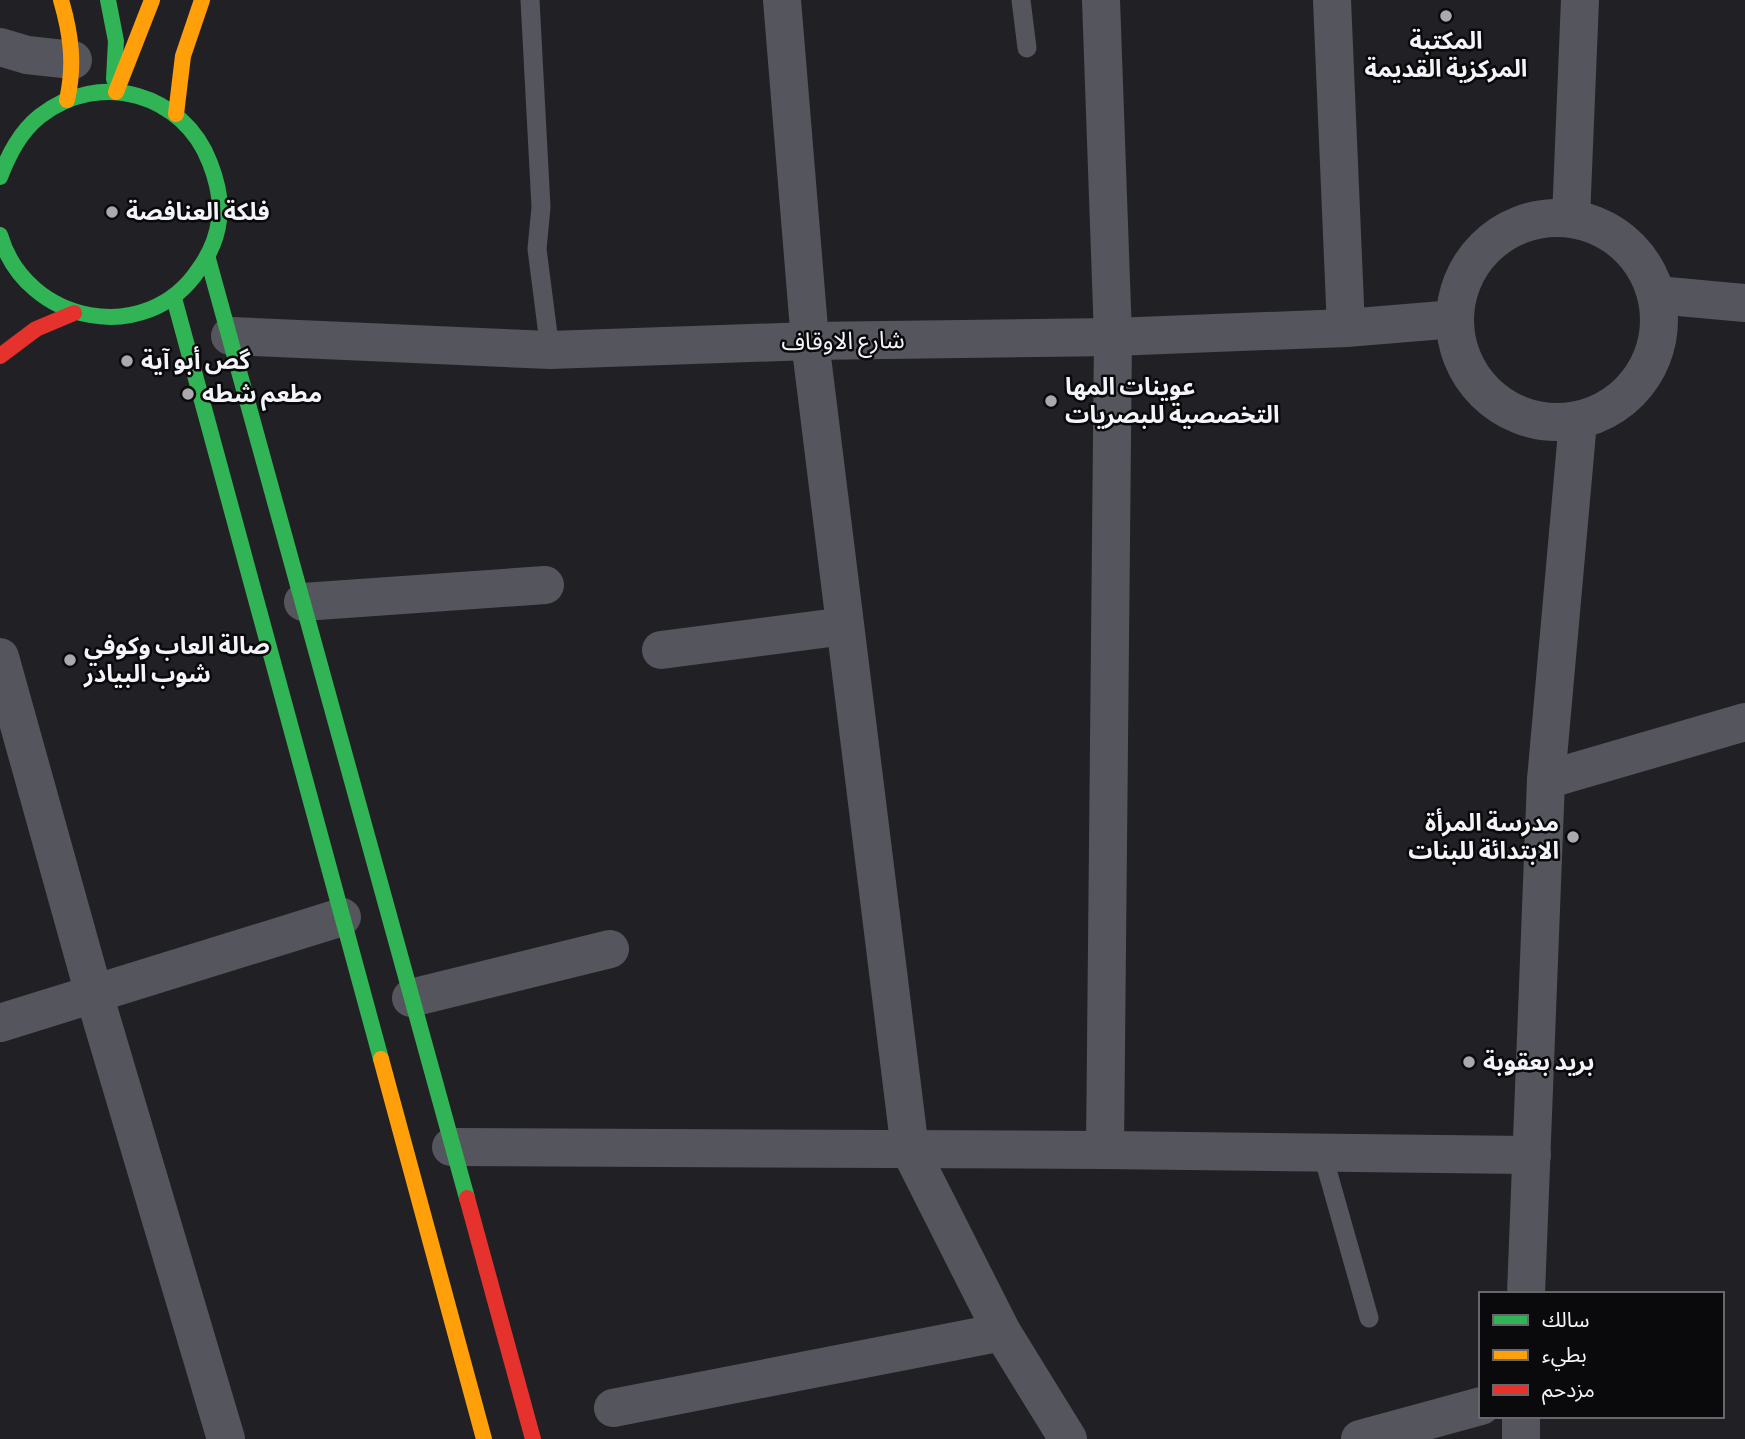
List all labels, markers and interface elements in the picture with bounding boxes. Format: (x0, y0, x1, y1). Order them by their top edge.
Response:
marker: المكتبة المركزية القديمة (1438, 8, 1454, 24)
place label: المكتبة المركزية القديمة (1365, 27, 1527, 83)
place label: فلكة العنافصة (126, 198, 270, 226)
marker: فلكة العنافصة (104, 204, 120, 220)
street label: شارع الاوقاف (781, 326, 905, 359)
place label: گص أبو آية (141, 346, 251, 375)
marker: گص أبو آية (119, 353, 135, 369)
place label: عوينات المها التخصصية للبصريات (1065, 373, 1279, 429)
place label: مطعم شطه (202, 380, 322, 411)
marker: مطعم شطه (180, 386, 196, 402)
marker: عوينات المها التخصصية للبصريات (1043, 393, 1059, 409)
place label: صالة العاب وكوفي شوب البيادر (83, 632, 270, 689)
marker: صالة العاب وكوفي شوب البيادر (62, 652, 78, 668)
place label: مدرسة المرأة الابتدائة للبنات (1408, 808, 1559, 865)
marker: مدرسة المرأة الابتدائة للبنات (1565, 829, 1581, 845)
place label: بريد بعقوبة (1483, 1048, 1594, 1076)
marker: بريد بعقوبة (1461, 1054, 1477, 1070)
legend (1479, 1292, 1724, 1418)
text: سالك (1542, 1307, 1589, 1333)
text: بطيء (1542, 1342, 1587, 1371)
text: مزدحم (1542, 1377, 1595, 1405)

